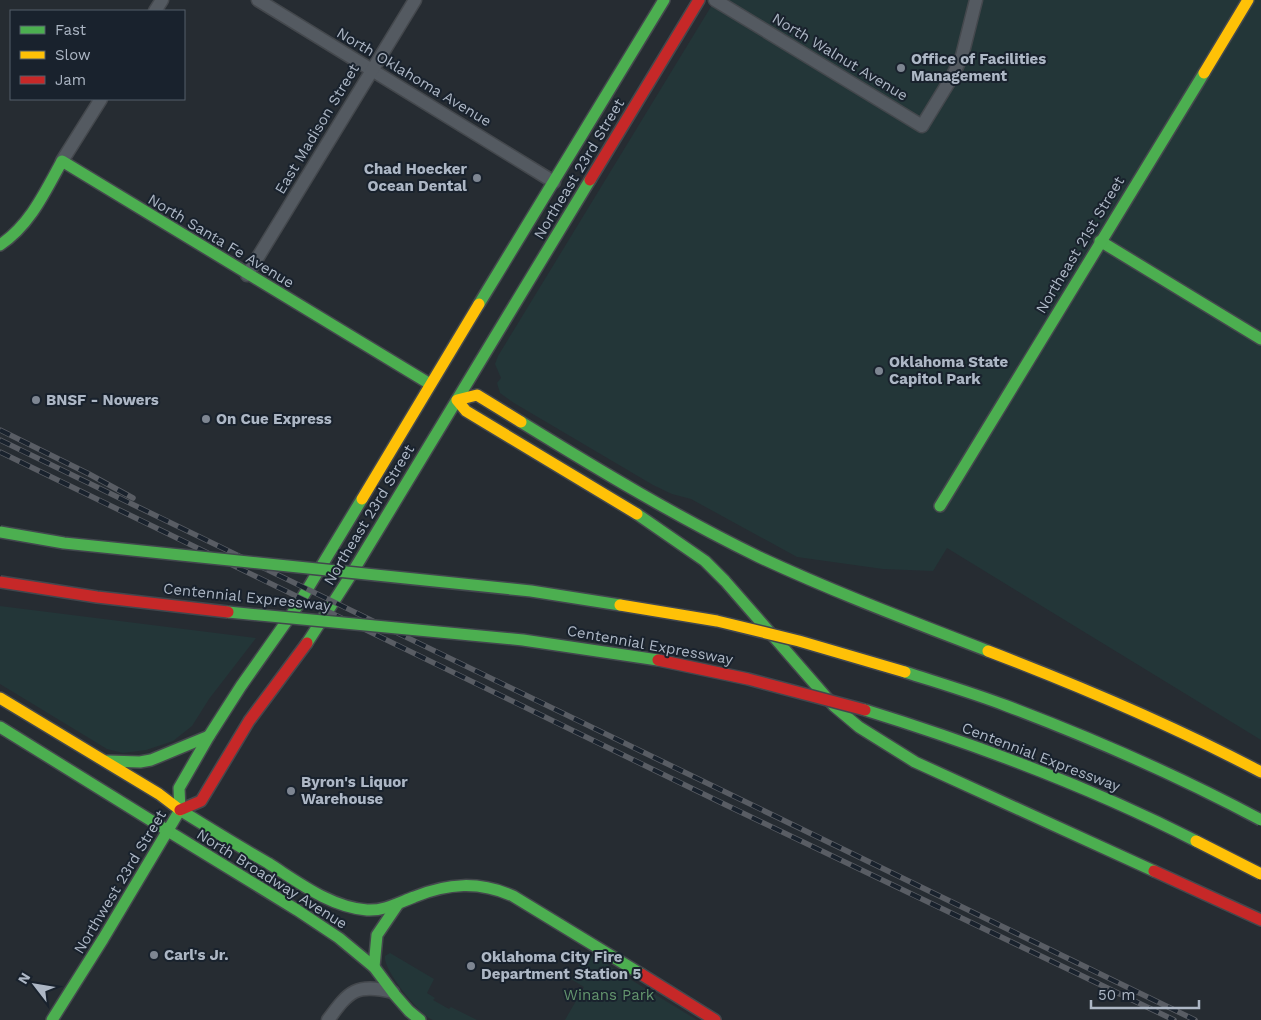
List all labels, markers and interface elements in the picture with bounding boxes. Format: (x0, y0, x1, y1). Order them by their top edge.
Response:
street label: North Walnut Avenue (769, 9, 911, 105)
legend (10, 10, 185, 100)
text: Fast (55, 21, 87, 39)
street label: North Oklahoma Avenue (333, 24, 495, 130)
text: Slow (55, 46, 91, 64)
place label: Office of Facilities Management (911, 50, 1046, 85)
street label: East Madison Street (271, 60, 363, 197)
marker: Office of Facilities Management (895, 62, 907, 74)
text: Jam (55, 71, 86, 89)
street label: Northeast 23rd Street (530, 95, 628, 242)
place label: Chad Hoecker Ocean Dental (364, 160, 468, 195)
marker: Chad Hoecker Ocean Dental (471, 172, 483, 184)
street label: Northeast 21st Street (1032, 173, 1128, 317)
street label: North Santa Fe Avenue (145, 190, 297, 292)
place label: Oklahoma State Capitol Park (889, 353, 1009, 388)
marker: Oklahoma State Capitol Park (873, 365, 885, 377)
place label: BNSF - Nowers (46, 391, 159, 409)
marker: BNSF - Nowers (30, 394, 42, 406)
place label: On Cue Express (216, 410, 332, 428)
marker: On Cue Express (200, 413, 212, 425)
street label: Northeast 23rd Street (320, 441, 418, 588)
street label: Centennial Expressway (162, 579, 332, 615)
street label: Centennial Expressway (566, 622, 735, 669)
street label: Centennial Expressway (959, 718, 1123, 796)
place label: Byron's Liquor Warehouse (301, 773, 408, 808)
marker: Byron's Liquor Warehouse (285, 785, 297, 797)
street label: Northwest 23rd Street (70, 806, 170, 957)
street label: North Broadway Avenue (193, 825, 351, 933)
place label: Carl's Jr. (164, 946, 229, 964)
place label: Oklahoma City Fire Department Station 5 (481, 948, 641, 983)
marker: Carl's Jr. (148, 949, 160, 961)
north arrow (10, 960, 60, 1010)
marker: Oklahoma City Fire Department Station 5 (465, 960, 477, 972)
text: N (14, 970, 33, 987)
scale bar (1091, 978, 1198, 1010)
park label: Winans Park (564, 986, 655, 1004)
text: 50 m (1098, 986, 1135, 1004)

